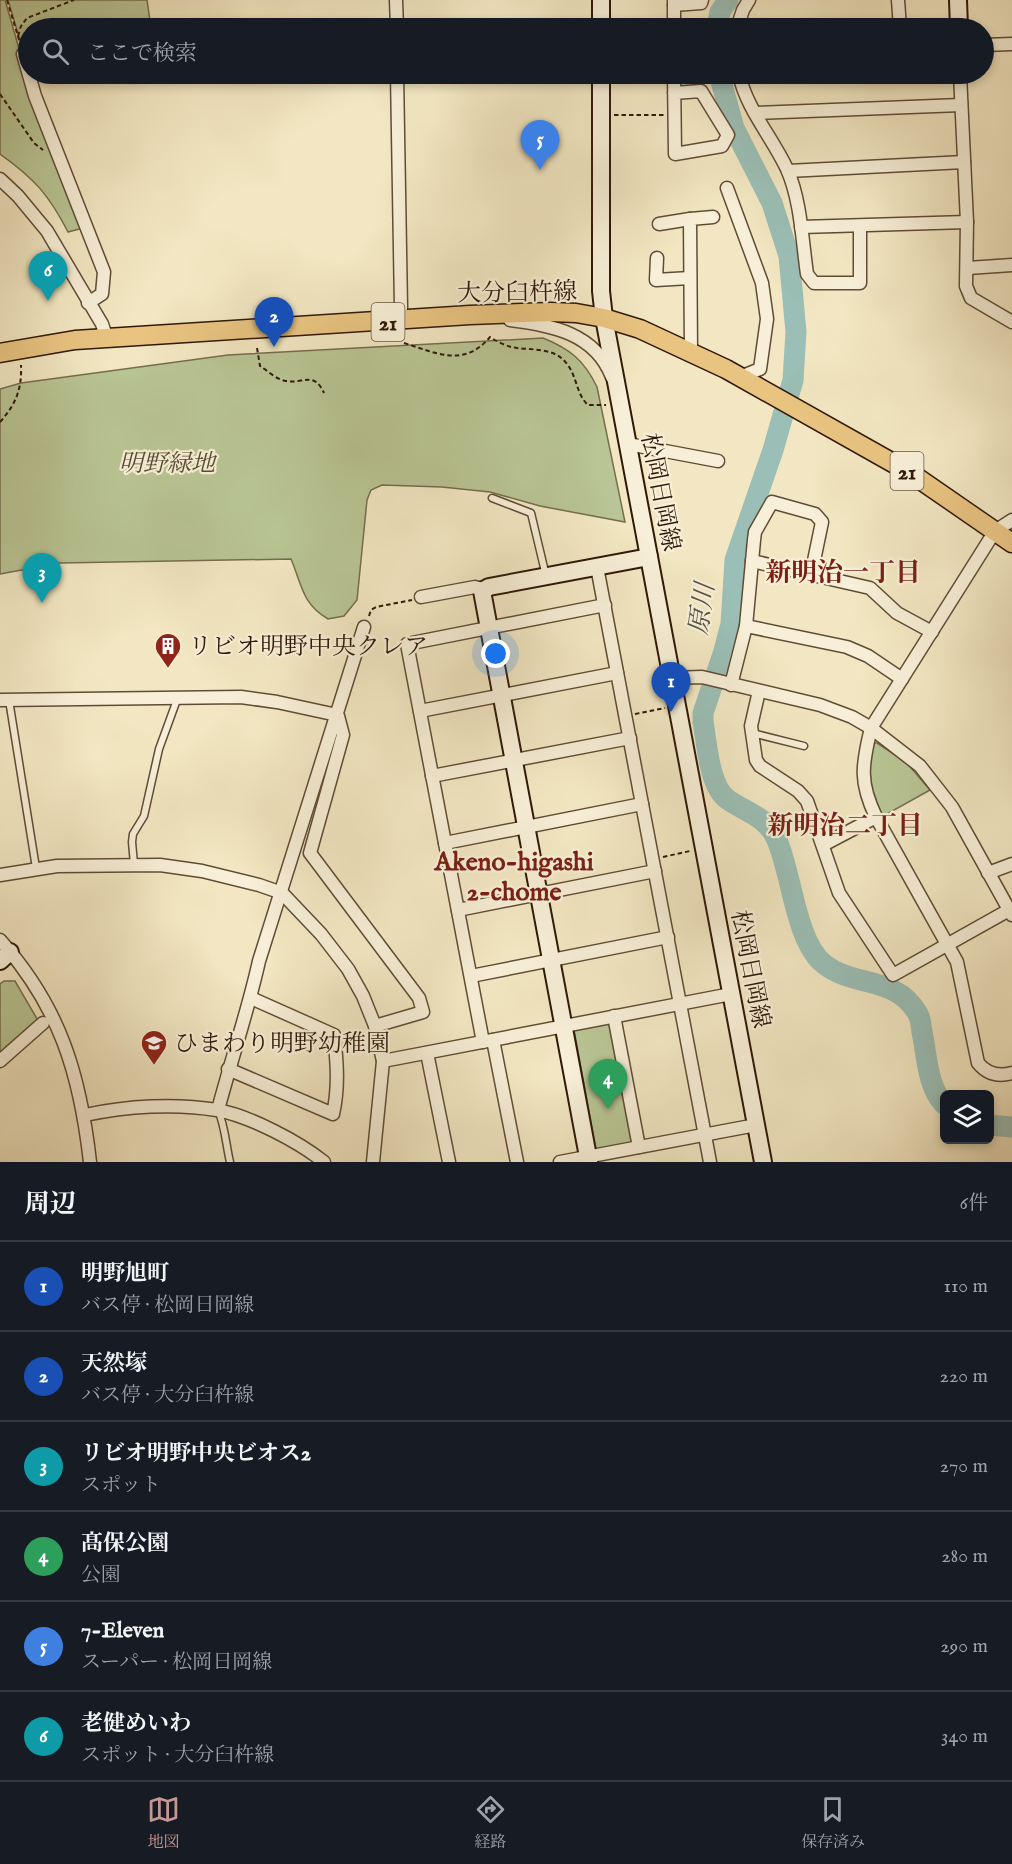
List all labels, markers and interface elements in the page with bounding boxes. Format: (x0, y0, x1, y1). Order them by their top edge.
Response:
search box (18, 18, 994, 84)
icon: search (39, 35, 72, 68)
text: ここで検索 (87, 40, 197, 68)
pin: 5 (520, 120, 560, 170)
pin: 6 (28, 252, 68, 301)
street label: 大分臼杵線 (457, 277, 577, 310)
pin: 2 (254, 298, 294, 347)
road number: 21 (372, 303, 404, 341)
street label: 松岡日岡線 (633, 430, 686, 554)
park label: 明野緑地 (119, 449, 218, 480)
road number: 21 (890, 452, 924, 490)
pin: 3 (22, 554, 62, 603)
district label: 新明治一丁目 (765, 557, 921, 590)
water label: 原川 (683, 578, 723, 637)
building icon: リビオ明野中央クレア (153, 631, 183, 669)
place label: リビオ明野中央クレア (188, 632, 428, 663)
your location (481, 639, 510, 668)
pin: 1 (652, 662, 690, 712)
district label: 新明治二丁目 (767, 810, 923, 843)
district label: Akeno-higashi 2-chome (433, 846, 594, 909)
street label: 松岡日岡線 (723, 907, 776, 1031)
school or university icon: ひまわり明野幼稚園 (139, 1028, 169, 1066)
place label: ひまわり明野幼稚園 (174, 1029, 390, 1060)
pin: 4 (588, 1060, 628, 1109)
map controls (940, 1090, 994, 1144)
button: layers (940, 1090, 994, 1144)
text: 周辺 (24, 1188, 76, 1221)
text: 6件 (960, 1191, 988, 1216)
text: 明野旭町 (81, 1260, 169, 1288)
text: 1 (40, 1274, 47, 1299)
text: 110 m (944, 1274, 988, 1299)
text: バス停 · 松岡日岡線 (81, 1293, 254, 1318)
text: 天然塚 (81, 1350, 147, 1378)
text: 2 (39, 1364, 48, 1389)
text: 220 m (940, 1364, 988, 1389)
text: バス停 · 大分臼杵線 (81, 1383, 254, 1408)
text: リビオ明野中央ビオス2 (81, 1440, 311, 1468)
text: 3 (40, 1454, 47, 1479)
text: 270 m (940, 1454, 988, 1479)
text: スポット (81, 1473, 161, 1498)
text: 髙保公園 (81, 1530, 169, 1558)
text: 4 (39, 1544, 48, 1569)
text: 280 m (941, 1544, 988, 1569)
text: 公園 (81, 1563, 121, 1588)
text: 7-Eleven (81, 1617, 164, 1645)
text: 5 (40, 1634, 47, 1659)
text: 290 m (940, 1634, 988, 1659)
text: スーパー · 松岡日岡線 (81, 1650, 272, 1675)
text: 老健めいわ (81, 1710, 191, 1738)
text: 6 (39, 1724, 48, 1749)
text: 340 m (941, 1724, 988, 1749)
text: スポット · 大分臼杵線 (81, 1743, 274, 1768)
tab: 地図 (147, 1793, 180, 1853)
tab: 経路 (474, 1793, 507, 1853)
tab: 保存済み (801, 1793, 865, 1853)

